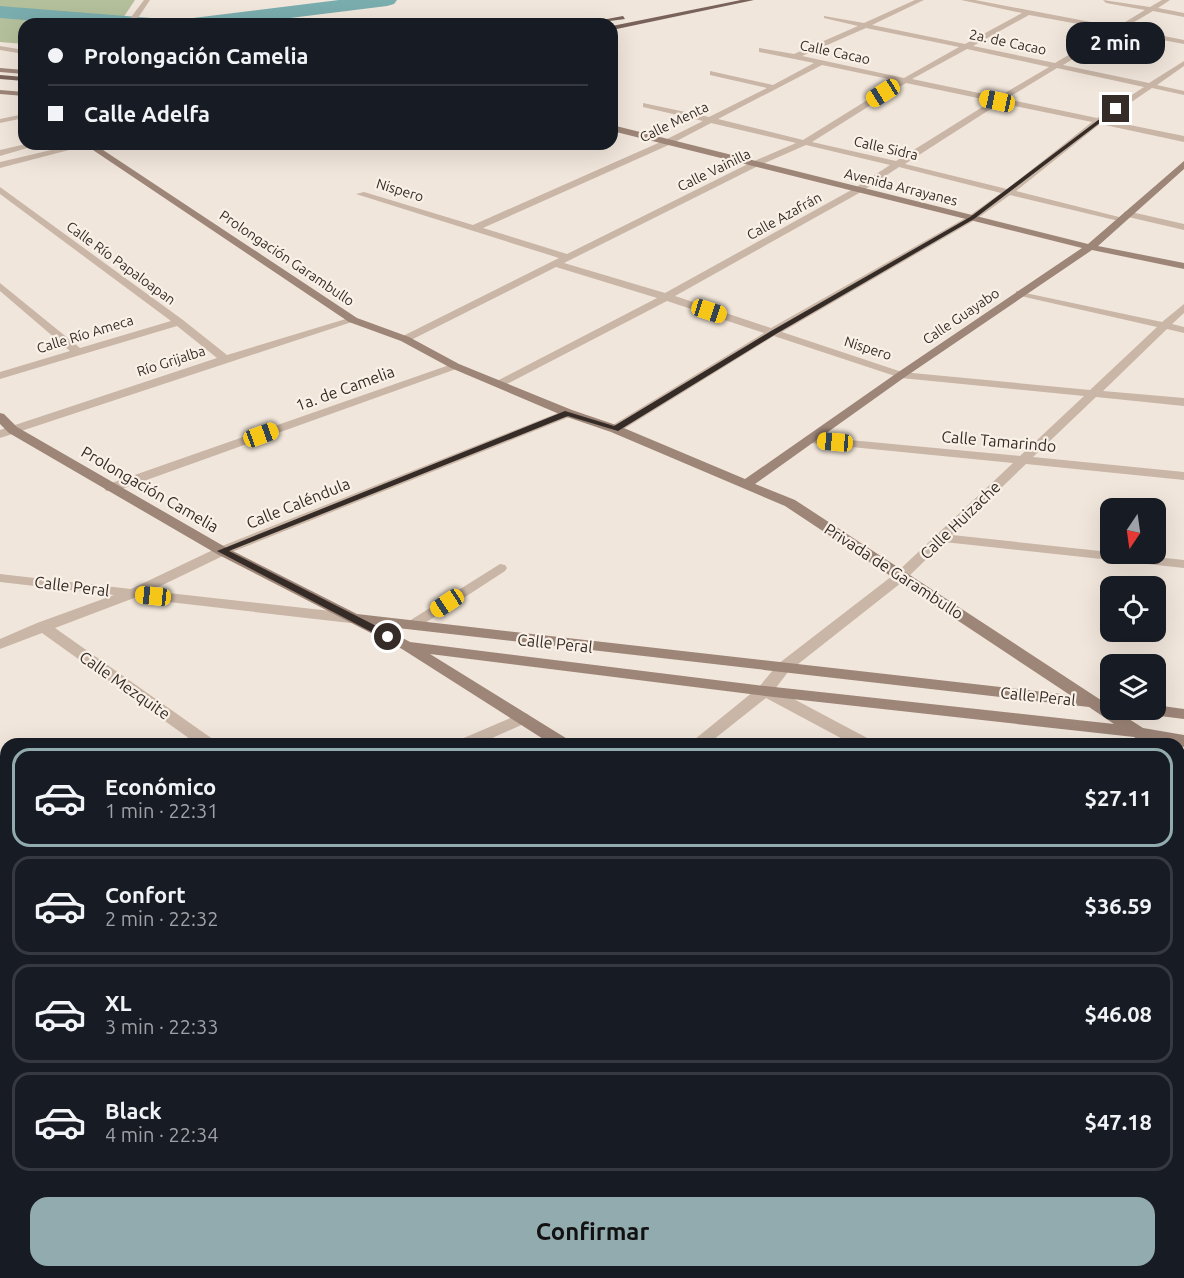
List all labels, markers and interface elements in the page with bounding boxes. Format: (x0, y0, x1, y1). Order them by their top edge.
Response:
callout: 2 min (1066, 22, 1166, 64)
street label: 2a. de Cacao (968, 26, 1048, 58)
text: 2 min (1090, 31, 1141, 54)
street label: Calle Cacao (798, 37, 872, 67)
text: Prolongación Camelia (84, 43, 309, 68)
car (863, 76, 903, 110)
car (978, 88, 1016, 114)
route end (1102, 95, 1129, 122)
street label: Calle Menta (637, 98, 711, 146)
text: Calle Adelfa (84, 101, 210, 126)
street label: Calle Sidra (852, 133, 920, 163)
street label: Calle Vainilla (675, 145, 753, 195)
street label: Avenida Arrayanes (843, 165, 959, 209)
street label: Nispero (374, 175, 426, 205)
street label: Calle Azafrán (744, 189, 824, 243)
street label: Prolongación Garambullo (217, 207, 357, 309)
street label: Calle Río Papaloapan (63, 218, 179, 308)
street label: Calle Guayabo (920, 285, 1002, 347)
car (689, 297, 729, 325)
street label: Calle Río Ameca (35, 312, 135, 356)
street label: Nispero (842, 333, 894, 363)
street label: Río Grijalba (135, 342, 207, 380)
street label: 1a. de Camelia (293, 362, 397, 414)
car (241, 420, 281, 450)
street label: Calle Tamarindo (941, 427, 1057, 455)
car (816, 431, 854, 453)
street label: Prolongación Camelia (78, 442, 222, 536)
street label: Calle Caléndula (244, 474, 352, 532)
street label: Calle Huizache (916, 477, 1004, 563)
north arrow (1100, 498, 1166, 564)
map controls (1100, 498, 1166, 720)
street label: Privada de Garambullo (821, 519, 967, 623)
street label: Calle Peral (33, 572, 111, 600)
button: locate (1100, 576, 1166, 642)
car (134, 585, 172, 607)
car (427, 586, 467, 620)
route start (374, 623, 401, 650)
street label: Calle Peral (517, 630, 593, 656)
street label: Calle Mezquite (76, 647, 174, 723)
button: layers (1100, 654, 1166, 720)
street label: Calle Peral (1000, 683, 1076, 709)
icon: car (33, 771, 87, 825)
text: Económico (105, 774, 216, 799)
text: $27.11 (1085, 785, 1152, 810)
text: 1 min · 22:31 (105, 799, 219, 822)
icon: car (33, 879, 87, 933)
text: Confort (105, 882, 186, 907)
text: $36.59 (1085, 893, 1152, 918)
text: 2 min · 22:32 (105, 907, 219, 930)
icon: car (33, 987, 87, 1041)
text: XL (105, 990, 132, 1015)
text: $46.08 (1085, 1001, 1152, 1026)
text: 3 min · 22:33 (105, 1015, 219, 1038)
icon: car (33, 1095, 87, 1149)
text: Black (105, 1098, 162, 1123)
text: $47.18 (1085, 1109, 1152, 1134)
text: 4 min · 22:34 (105, 1123, 219, 1146)
button: Confirmar (30, 1197, 1155, 1266)

